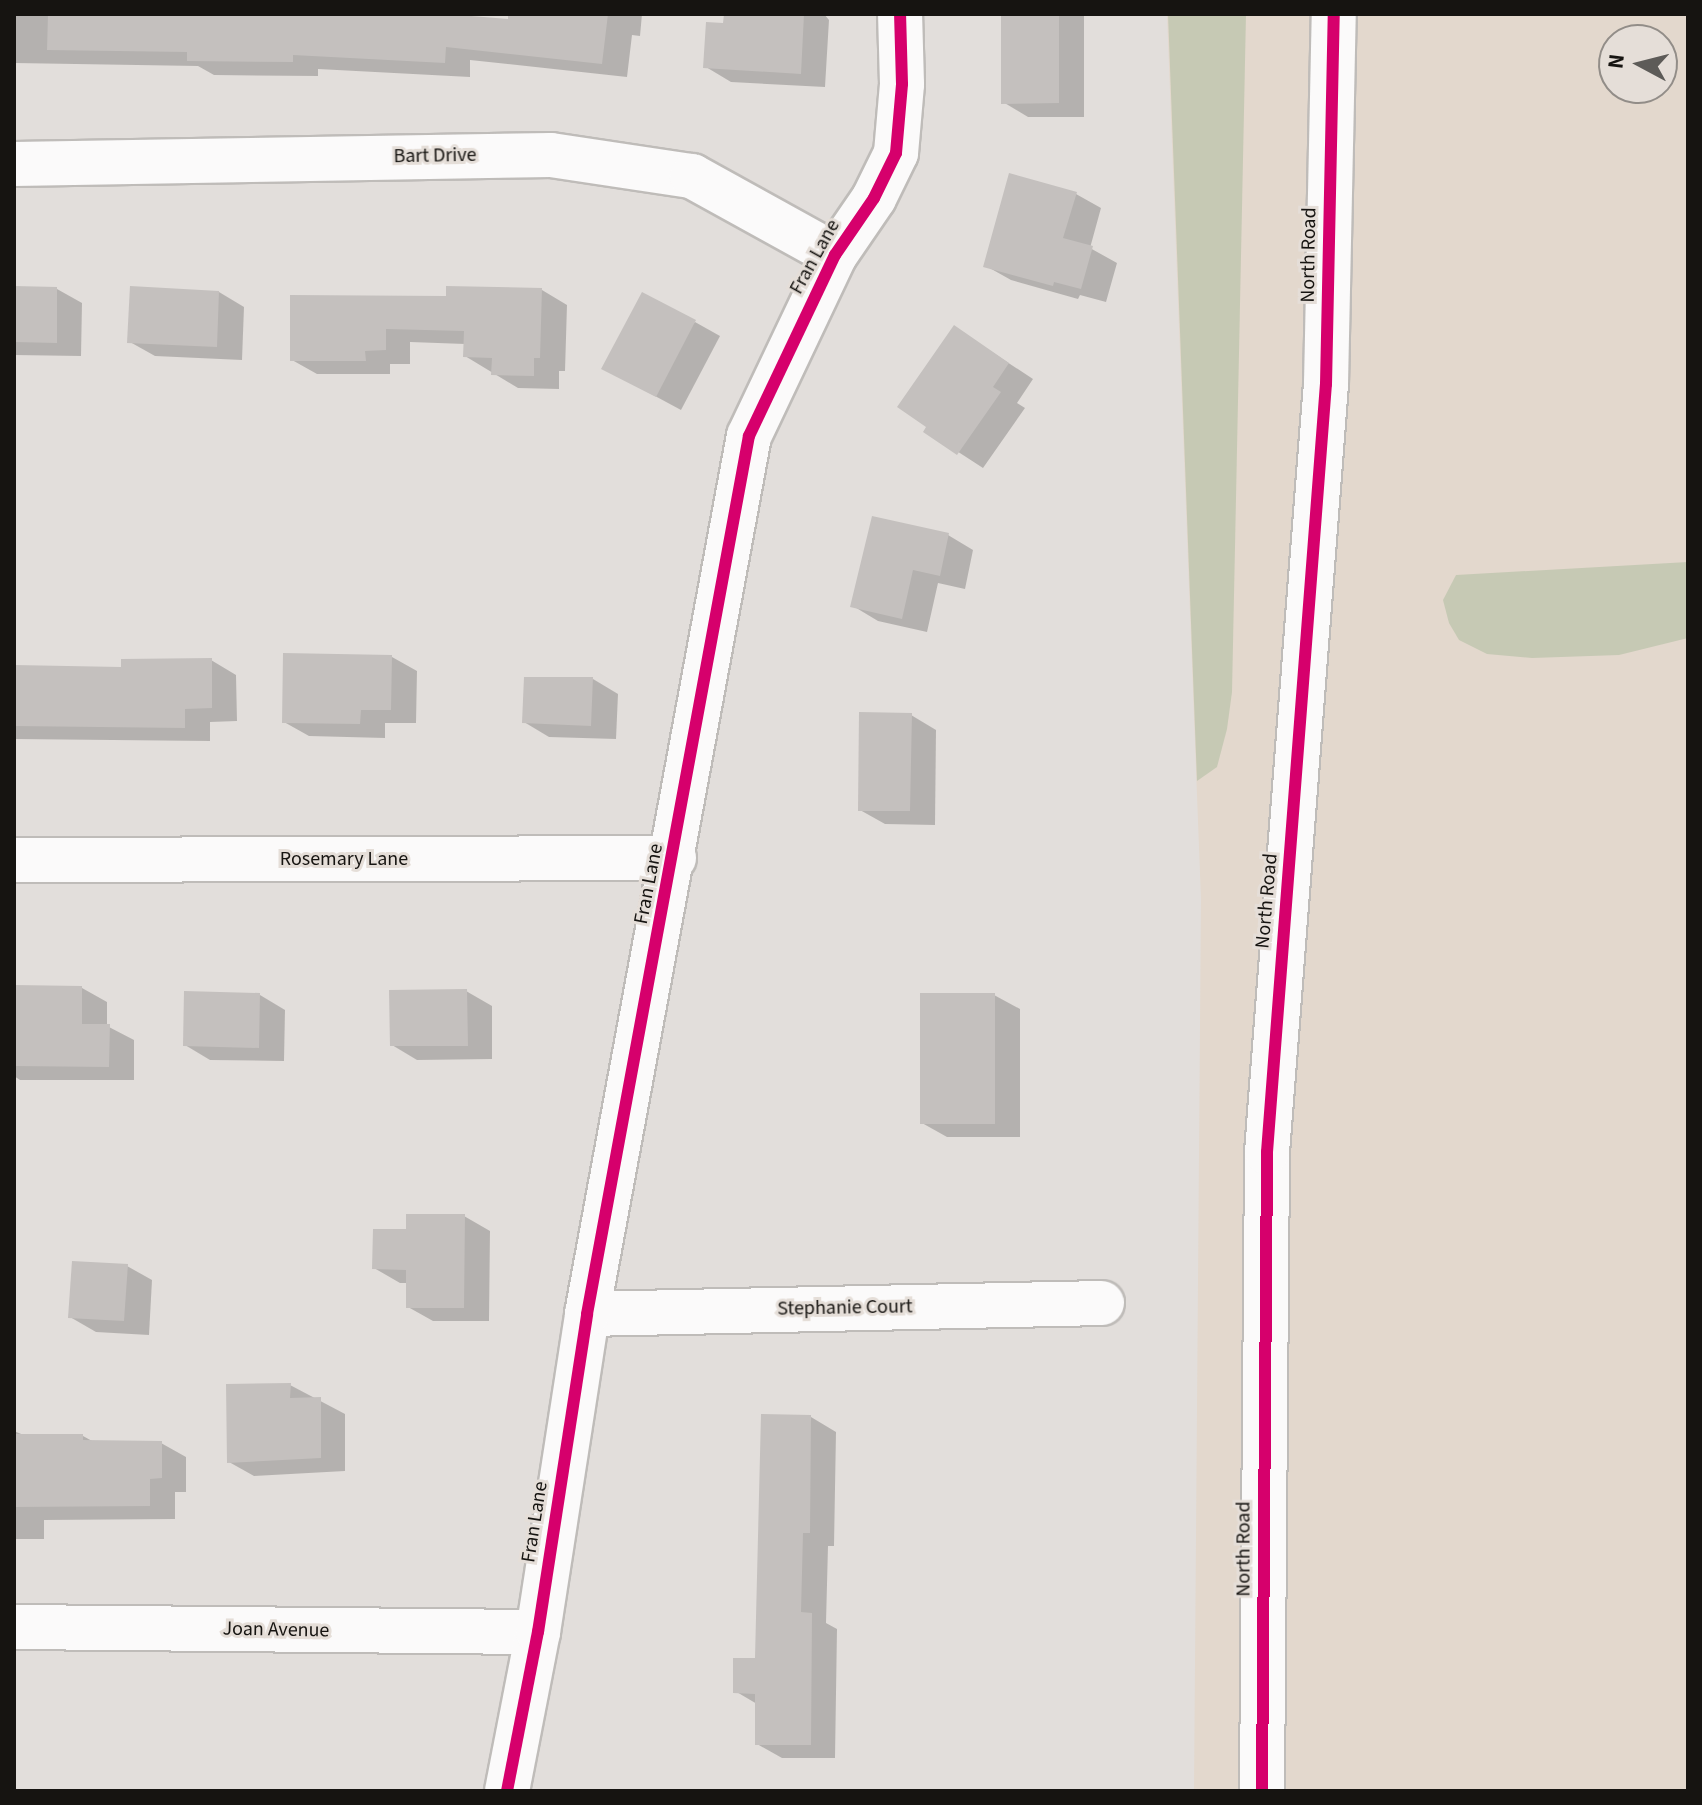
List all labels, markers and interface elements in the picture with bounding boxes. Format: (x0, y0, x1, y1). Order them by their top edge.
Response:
north arrow (1598, 24, 1678, 104)
text: N (1599, 52, 1633, 71)
street label: Bart Drive (393, 143, 477, 169)
street label: North Road (1296, 207, 1322, 303)
street label: Fran Lane (785, 215, 845, 299)
street label: Fran Lane (629, 842, 669, 926)
street label: Rosemary Lane (280, 847, 408, 871)
street label: North Road (1251, 852, 1283, 950)
street label: Stephanie Court (777, 1295, 913, 1321)
street label: Fran Lane (517, 1480, 553, 1564)
street label: North Road (1232, 1501, 1256, 1597)
street label: Joan Avenue (222, 1617, 330, 1643)

